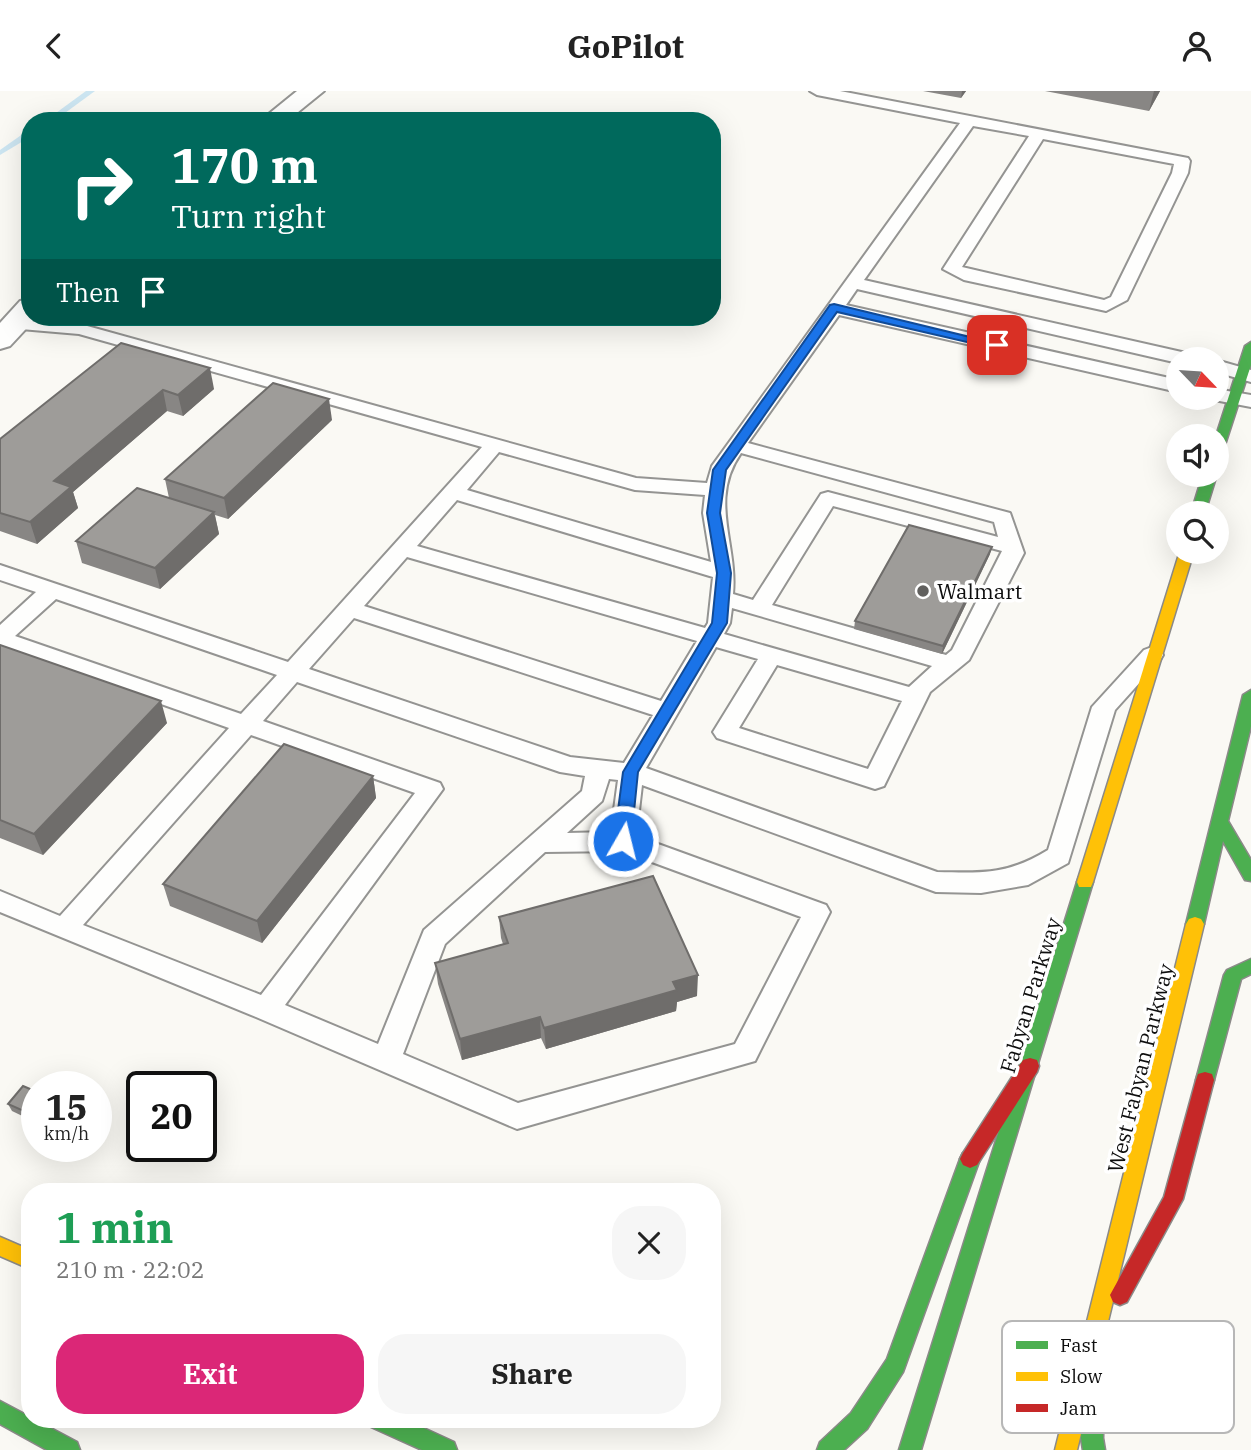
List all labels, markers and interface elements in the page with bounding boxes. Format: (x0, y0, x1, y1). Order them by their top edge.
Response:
text: GoPilot (567, 25, 684, 67)
icon: back (35, 27, 73, 65)
icon: person (1178, 27, 1216, 65)
text: 170 m (171, 133, 318, 196)
icon: right (56, 140, 147, 231)
text: Turn right (171, 195, 326, 237)
icon: arrive (134, 273, 172, 311)
text: Then (56, 275, 120, 309)
pin (967, 315, 1027, 375)
icon: arrive (978, 326, 1016, 364)
north arrow (1166, 347, 1228, 409)
map controls (1166, 347, 1229, 564)
button: sound (1166, 424, 1229, 487)
button: search (1166, 501, 1229, 564)
place label: Walmart (937, 577, 1022, 605)
marker: Walmart (915, 583, 931, 599)
position arrow (586, 804, 660, 878)
street label: Fabyan Parkway (993, 913, 1067, 1076)
street label: West Fabyan Parkway (1100, 960, 1180, 1175)
speed limit sign: 20 (126, 1071, 217, 1162)
text: 15 (45, 1084, 88, 1130)
text: km/h (44, 1122, 89, 1145)
text: 1 min (56, 1200, 174, 1255)
button: close (612, 1206, 686, 1280)
text: 210 m · 22:02 (56, 1254, 205, 1284)
legend (1002, 1321, 1234, 1433)
text: Fast (1060, 1333, 1098, 1357)
button: Exit (56, 1334, 364, 1414)
button: Share (378, 1334, 686, 1414)
text: Slow (1060, 1364, 1102, 1388)
text: Jam (1060, 1396, 1097, 1420)

